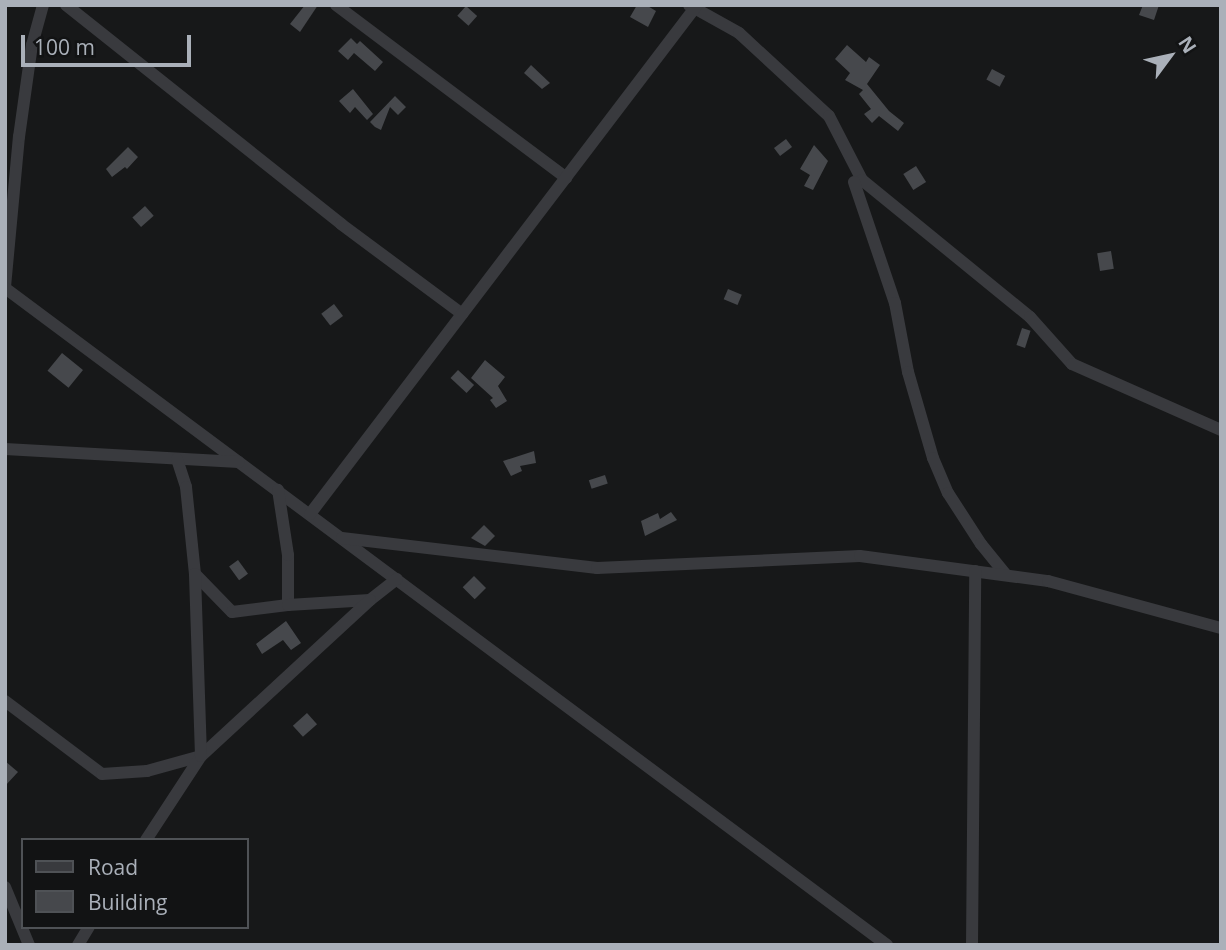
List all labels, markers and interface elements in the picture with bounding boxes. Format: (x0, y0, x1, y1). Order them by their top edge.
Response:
scale bar (24, 21, 194, 65)
north arrow (1135, 21, 1205, 91)
text: N (1172, 31, 1203, 58)
text: 100 m (34, 33, 95, 61)
legend (21, 838, 248, 929)
text: Road (88, 853, 138, 881)
text: Building (88, 888, 167, 916)

